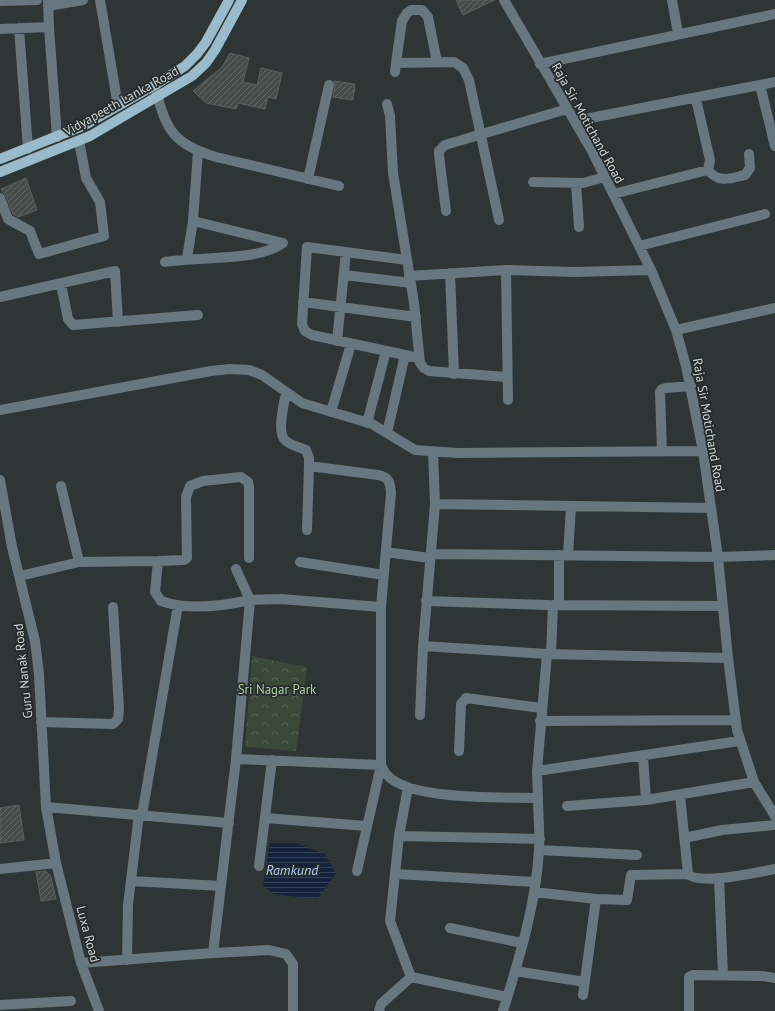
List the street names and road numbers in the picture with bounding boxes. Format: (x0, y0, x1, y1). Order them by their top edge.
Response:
street label: Raja Sir Motichand Road (548, 60, 628, 186)
street label: Vidyapeeth Lanka Road (60, 62, 182, 140)
street label: Raja Sir Motichand Road (689, 357, 729, 493)
street label: Guru Nanak Road (10, 623, 36, 719)
street label: Luxa Road (72, 904, 104, 964)

